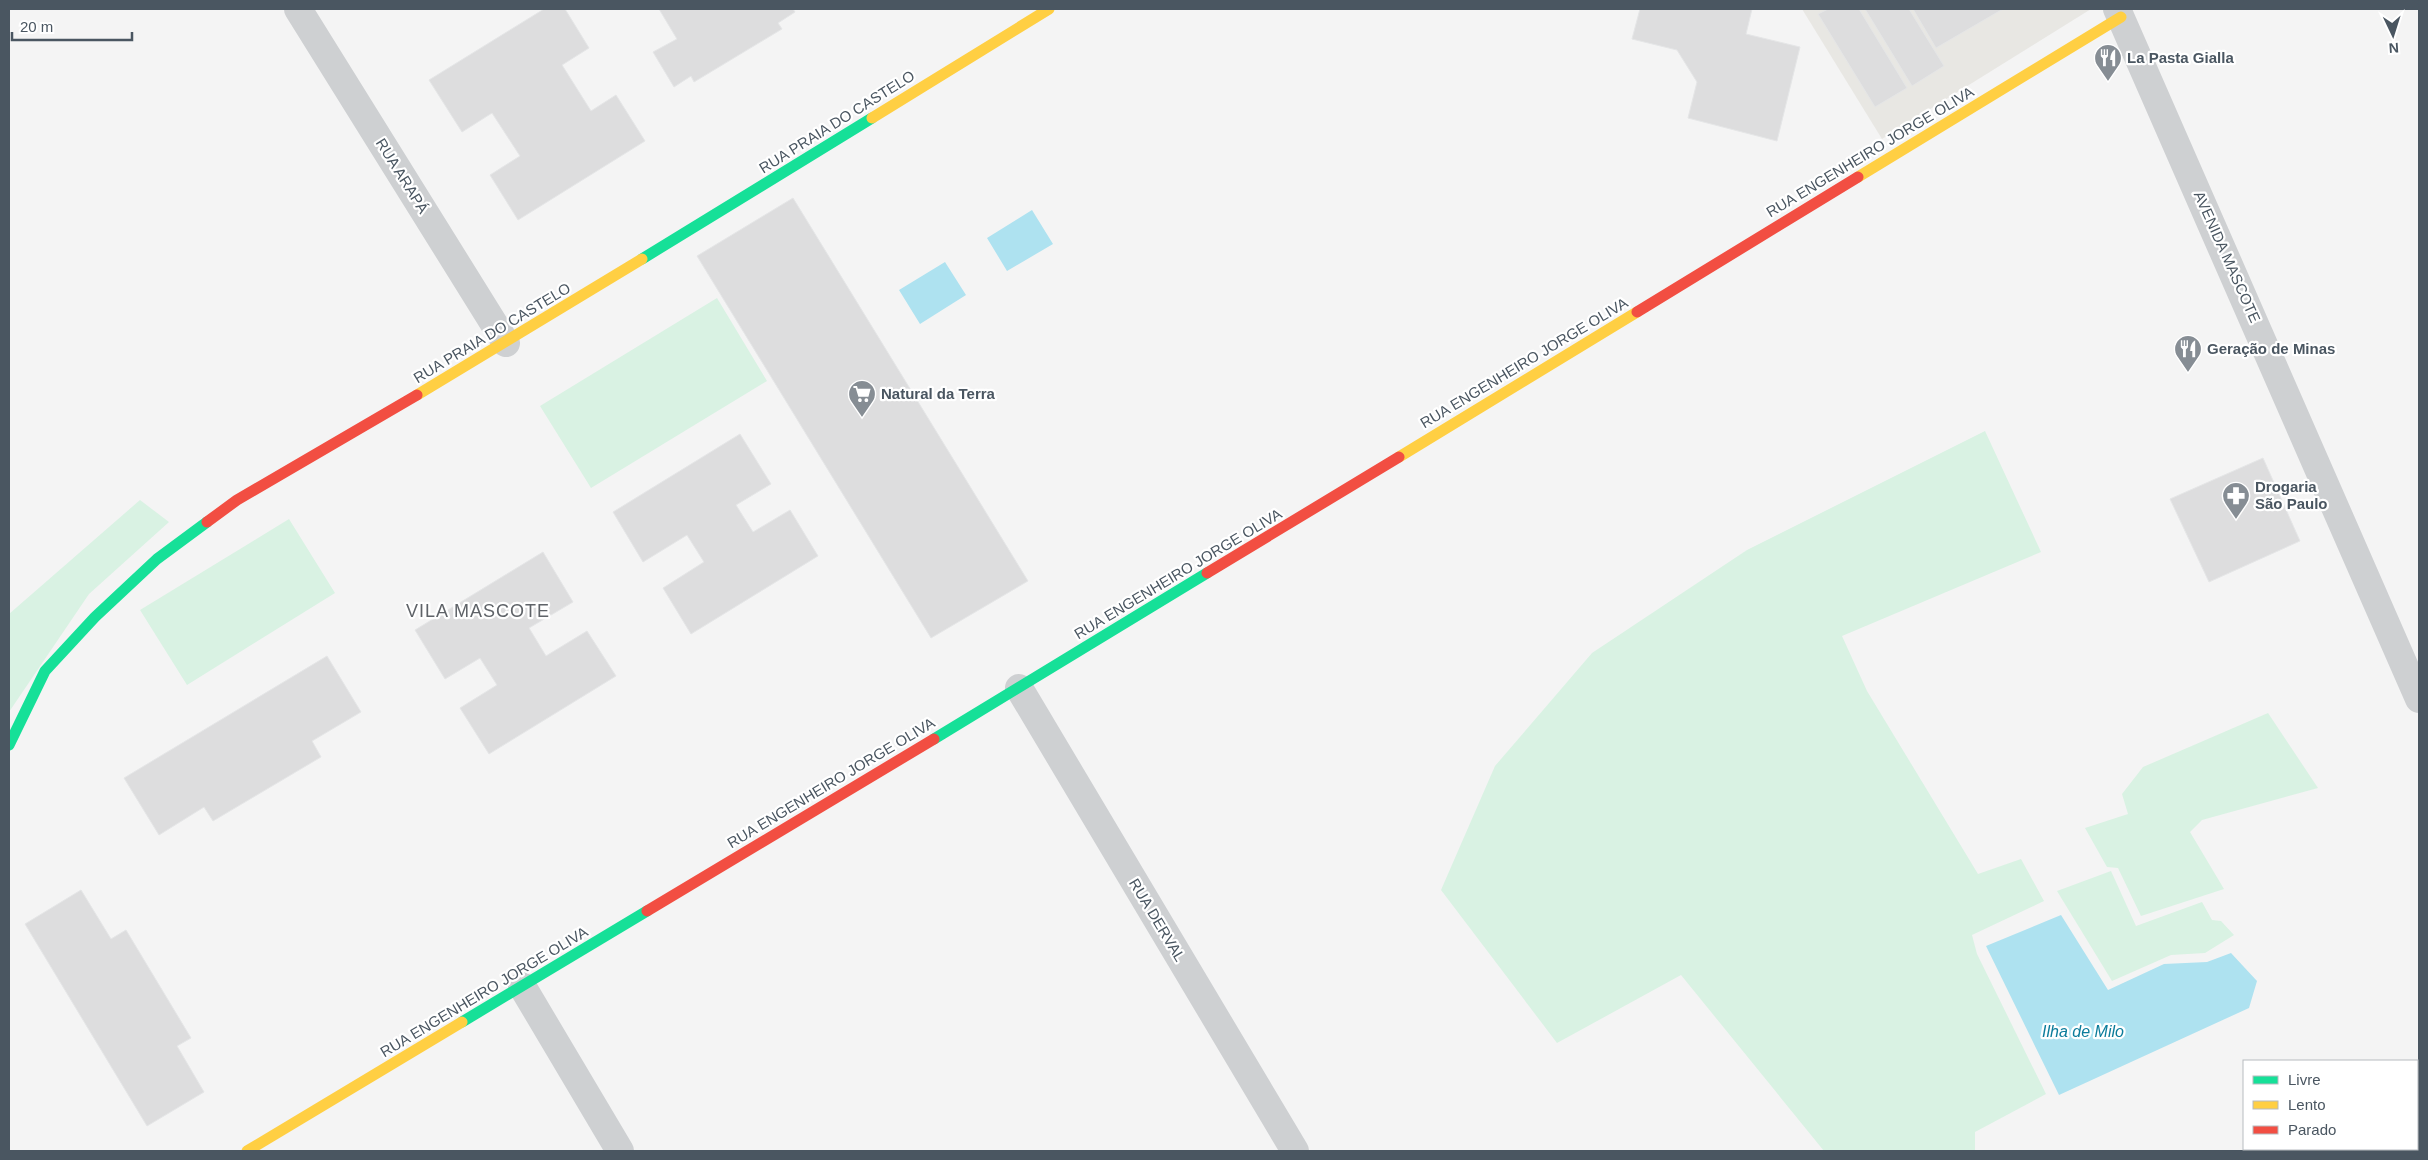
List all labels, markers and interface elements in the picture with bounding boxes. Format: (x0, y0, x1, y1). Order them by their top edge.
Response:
scale bar (12, 10, 132, 42)
north arrow (2368, 10, 2418, 60)
text: 20 m (20, 18, 53, 35)
text: N (2388, 40, 2400, 56)
restaurant icon: La Pasta Gialla (2093, 43, 2123, 82)
place label: La Pasta Gialla (2127, 49, 2234, 66)
street label: RUA PRAIA DO CASTELO (756, 67, 918, 176)
street label: RUA ENGENHEIRO JORGE OLIVA (1763, 83, 1977, 220)
street label: RUA ARAPÁ (373, 135, 432, 216)
street label: AVENIDA MASCOTE (2191, 188, 2264, 325)
street label: RUA PRAIA DO CASTELO (410, 279, 573, 386)
street label: RUA ENGENHEIRO JORGE OLIVA (1417, 294, 1631, 431)
restaurant icon: Geração de Minas (2173, 334, 2203, 373)
place label: Geração de Minas (2207, 340, 2335, 357)
supermarket icon: Natural da Terra (847, 379, 877, 418)
place label: Natural da Terra (881, 385, 996, 402)
place label: Drogaria São Paulo (2255, 478, 2328, 512)
pharmacy icon: Drogaria São Paulo (2221, 481, 2251, 520)
street label: RUA ENGENHEIRO JORGE OLIVA (1071, 505, 1285, 642)
district label: VILA MASCOTE (406, 601, 550, 621)
street label: RUA ENGENHEIRO JORGE OLIVA (724, 714, 938, 851)
street label: RUA DERVAL (1126, 875, 1189, 964)
street label: RUA ENGENHEIRO JORGE OLIVA (377, 923, 591, 1060)
water label: Ilha de Milo (2042, 1023, 2124, 1040)
legend (2243, 1060, 2418, 1150)
text: Livre (2288, 1071, 2321, 1088)
text: Lento (2288, 1096, 2326, 1113)
text: Parado (2288, 1121, 2336, 1138)

